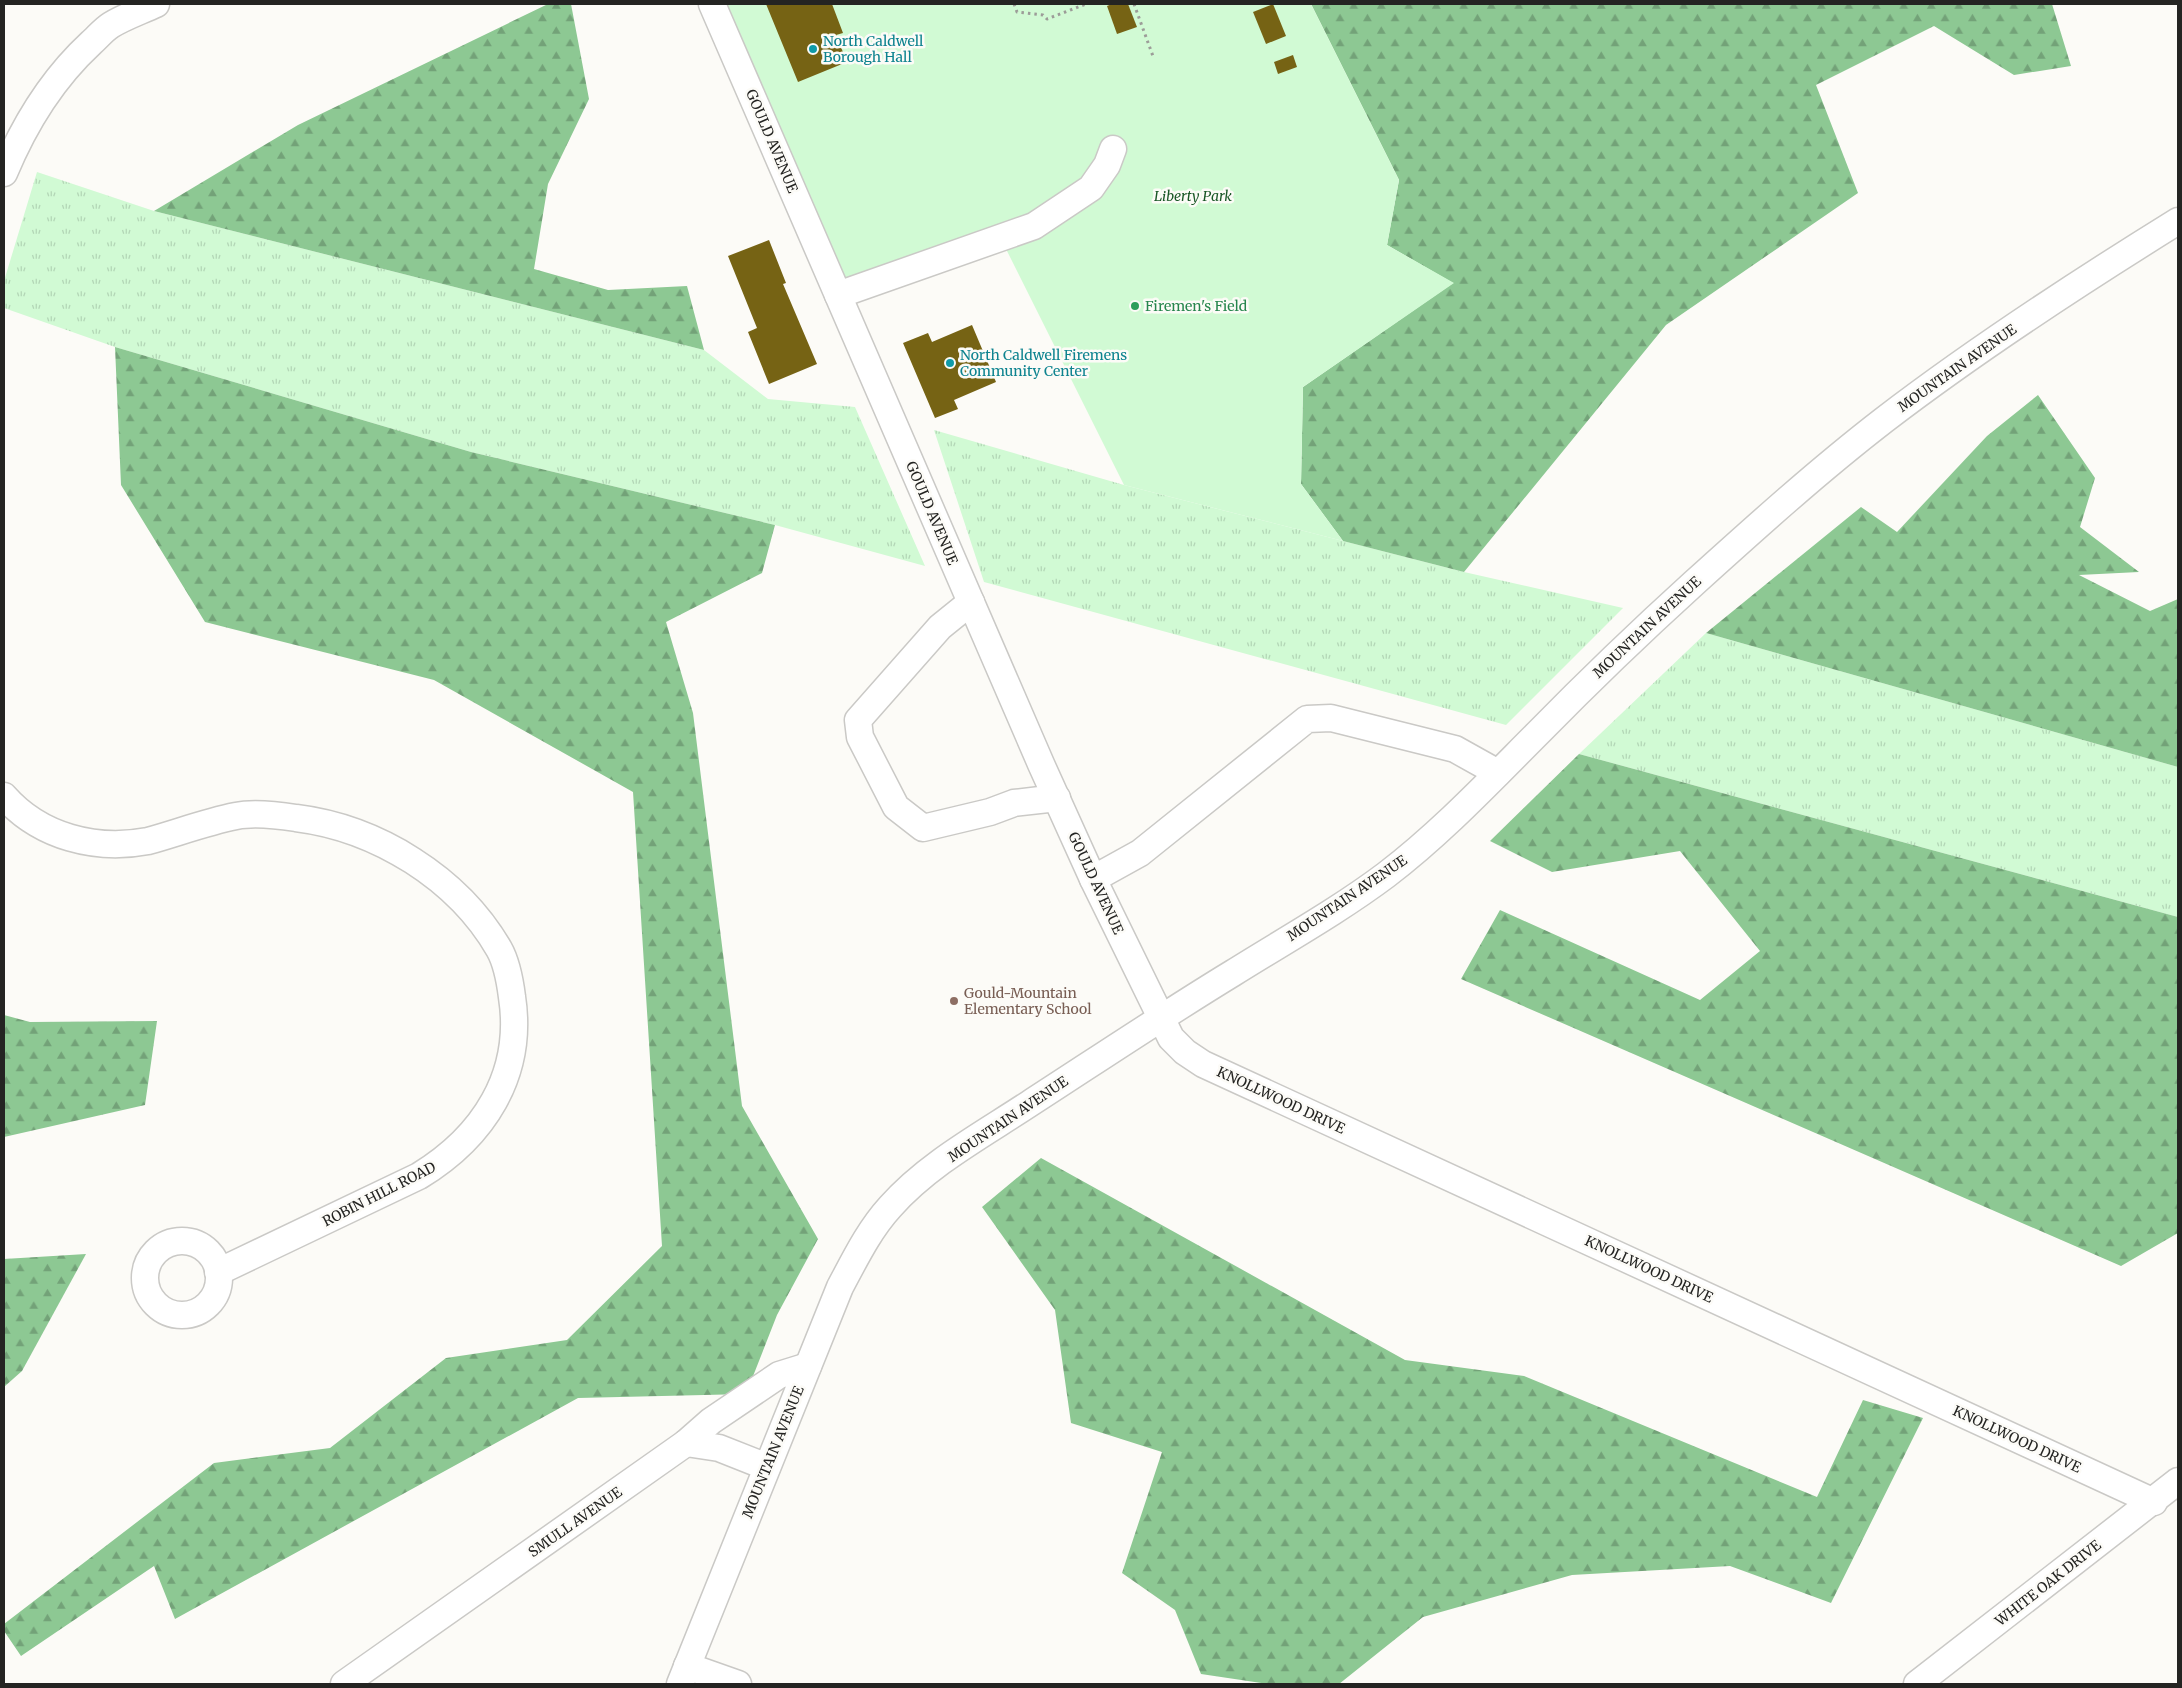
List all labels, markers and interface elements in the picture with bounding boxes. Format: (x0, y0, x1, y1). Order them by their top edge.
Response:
place label: North Caldwell Borough Hall (823, 32, 924, 66)
marker: North Caldwell Borough Hall (807, 43, 819, 55)
street label: GOULD AVENUE (742, 87, 802, 196)
park label: Liberty Park (1154, 187, 1232, 205)
place label: Firemen's Field (1145, 297, 1248, 315)
marker: Firemen's Field (1129, 300, 1141, 312)
street label: MOUNTAIN AVENUE (1894, 320, 2020, 416)
place label: North Caldwell Firemens Community Center (960, 346, 1127, 380)
marker: North Caldwell Firemens Community Center (944, 357, 956, 369)
street label: GOULD AVENUE (902, 459, 962, 568)
street label: MOUNTAIN AVENUE (1589, 572, 1705, 682)
street label: GOULD AVENUE (1064, 829, 1128, 937)
street label: MOUNTAIN AVENUE (1284, 851, 1411, 945)
place label: Gould-Mountain Elementary School (964, 984, 1092, 1018)
marker: Gould-Mountain Elementary School (948, 995, 960, 1007)
street label: KNOLLWOOD DRIVE (1214, 1062, 1348, 1138)
street label: MOUNTAIN AVENUE (945, 1072, 1072, 1166)
street label: ROBIN HILL ROAD (319, 1157, 439, 1230)
street label: KNOLLWOOD DRIVE (1582, 1231, 1716, 1307)
street label: MOUNTAIN AVENUE (738, 1383, 808, 1521)
street label: KNOLLWOOD DRIVE (1950, 1401, 2084, 1477)
street label: SMULL AVENUE (525, 1483, 625, 1561)
street label: WHITE OAK DRIVE (1991, 1536, 2105, 1631)

